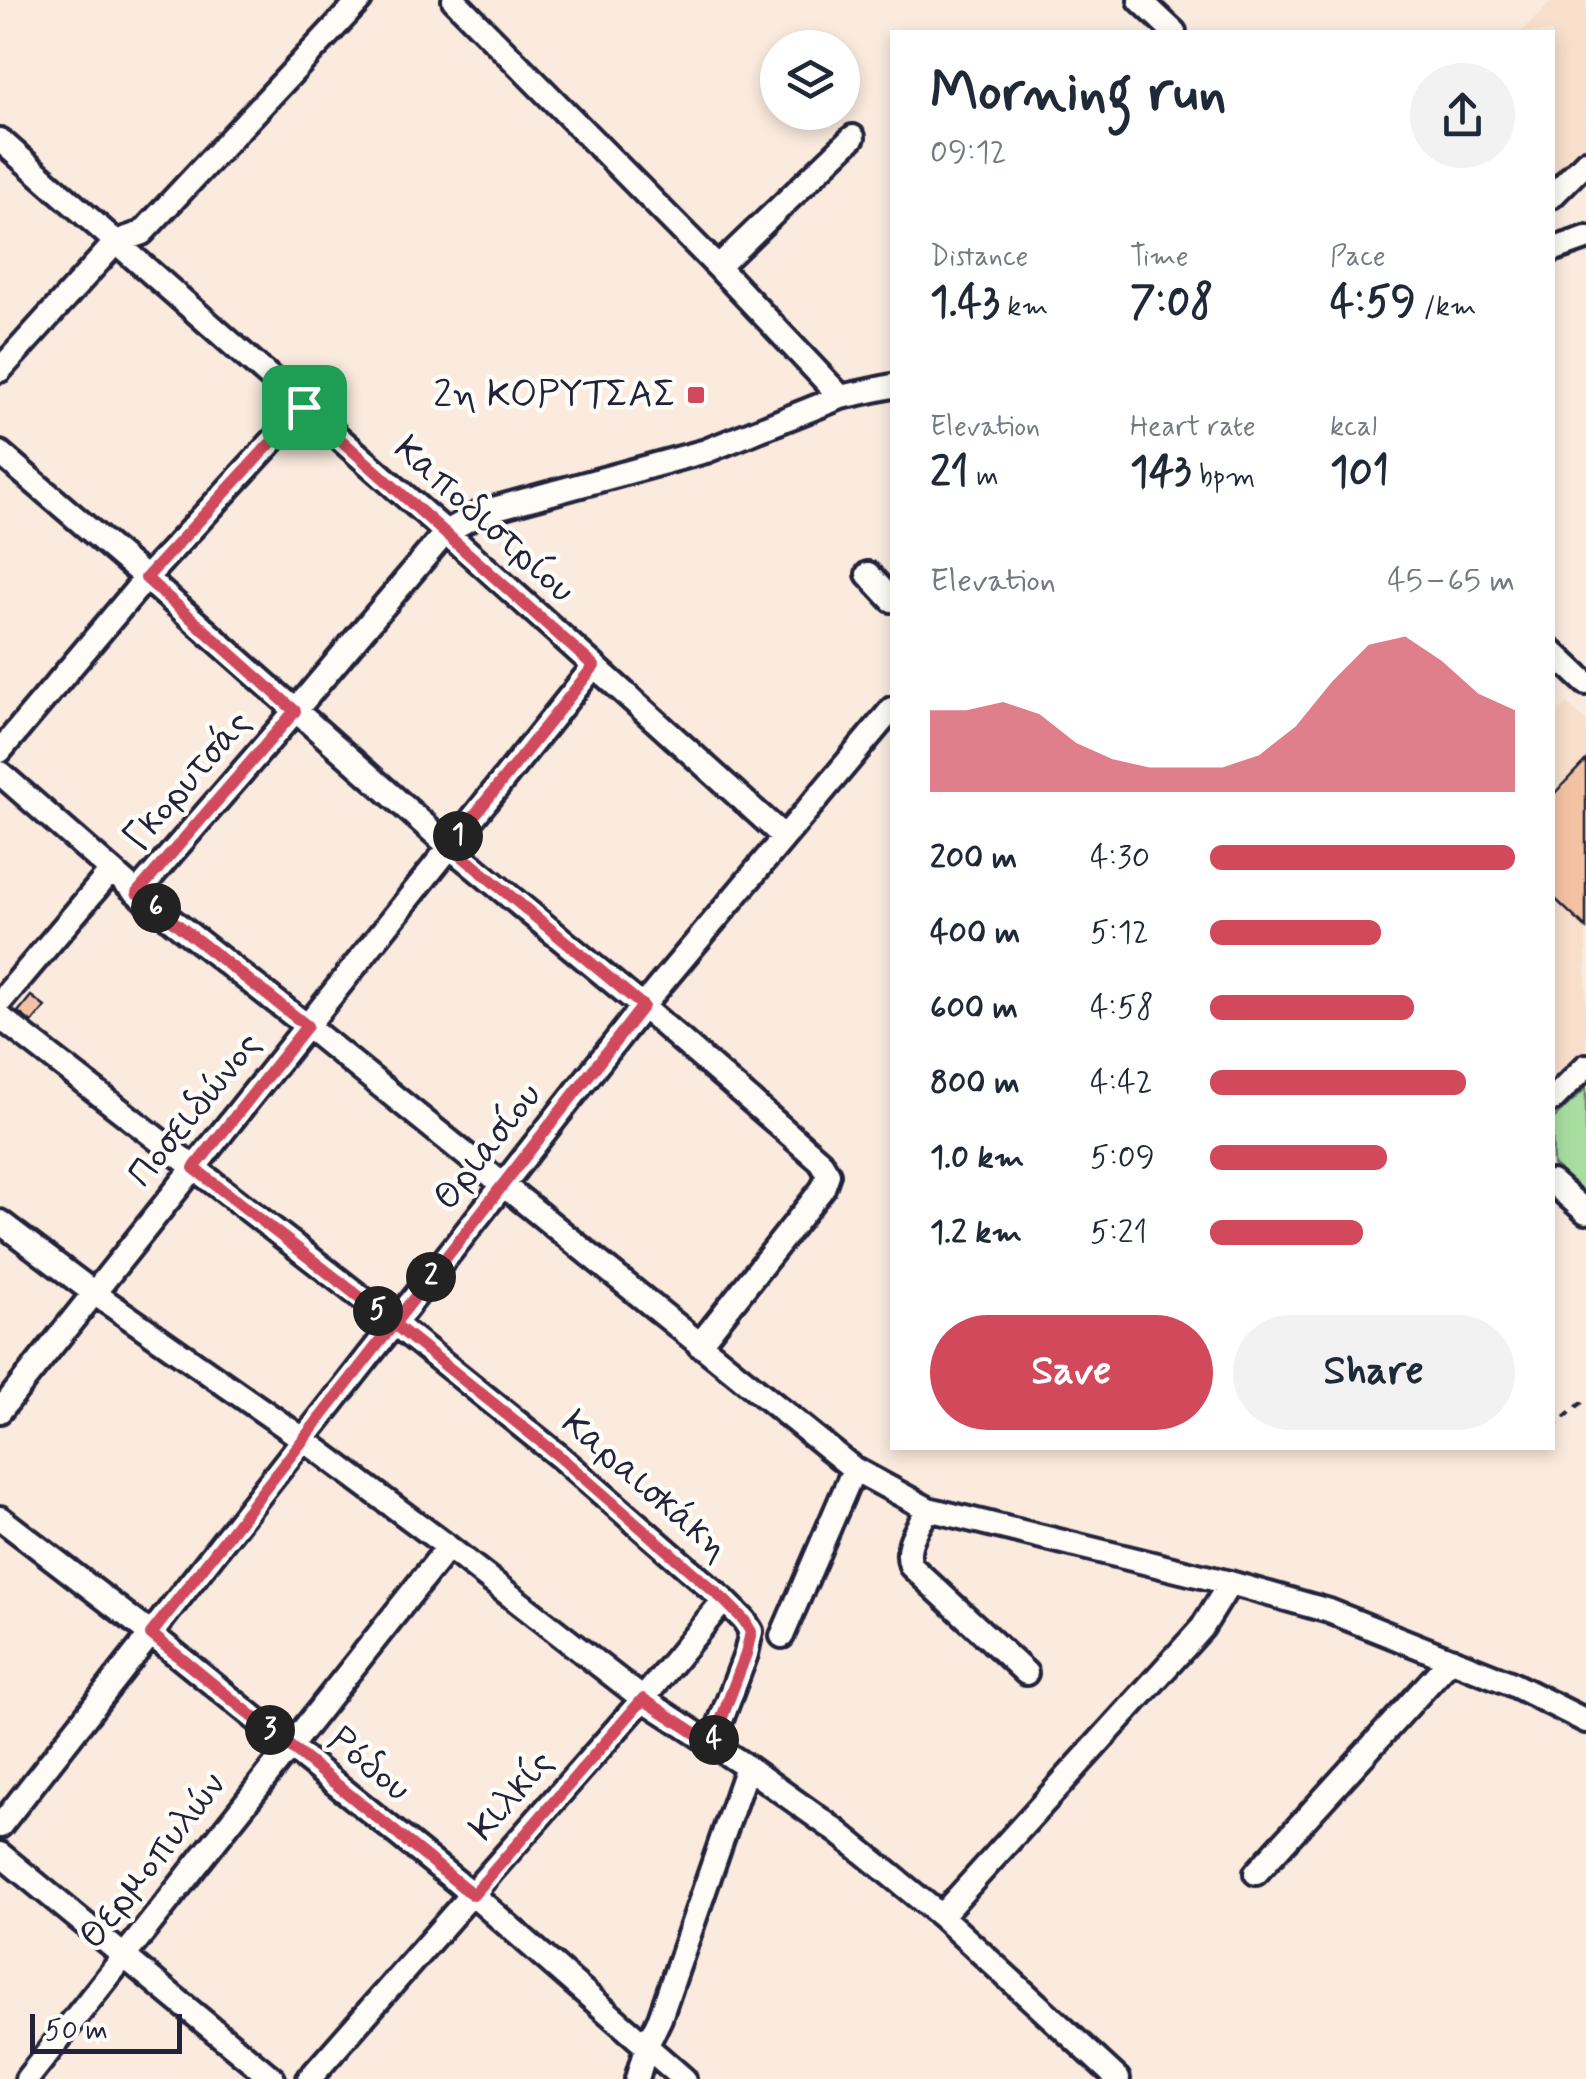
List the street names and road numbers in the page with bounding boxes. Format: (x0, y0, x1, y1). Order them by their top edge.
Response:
street label: Καποδιστρίου (383, 426, 585, 614)
street label: Γκορυτσάς (113, 700, 263, 862)
street label: Ποσειδώνος (117, 1022, 273, 1198)
street label: Θριασίου (423, 1073, 553, 1221)
street label: Καραισκάκη (551, 1399, 739, 1573)
street label: Ρόδου (317, 1717, 421, 1813)
street label: Κιλκίς (459, 1740, 565, 1852)
street label: Θερμοπυλών (68, 1762, 238, 1960)

